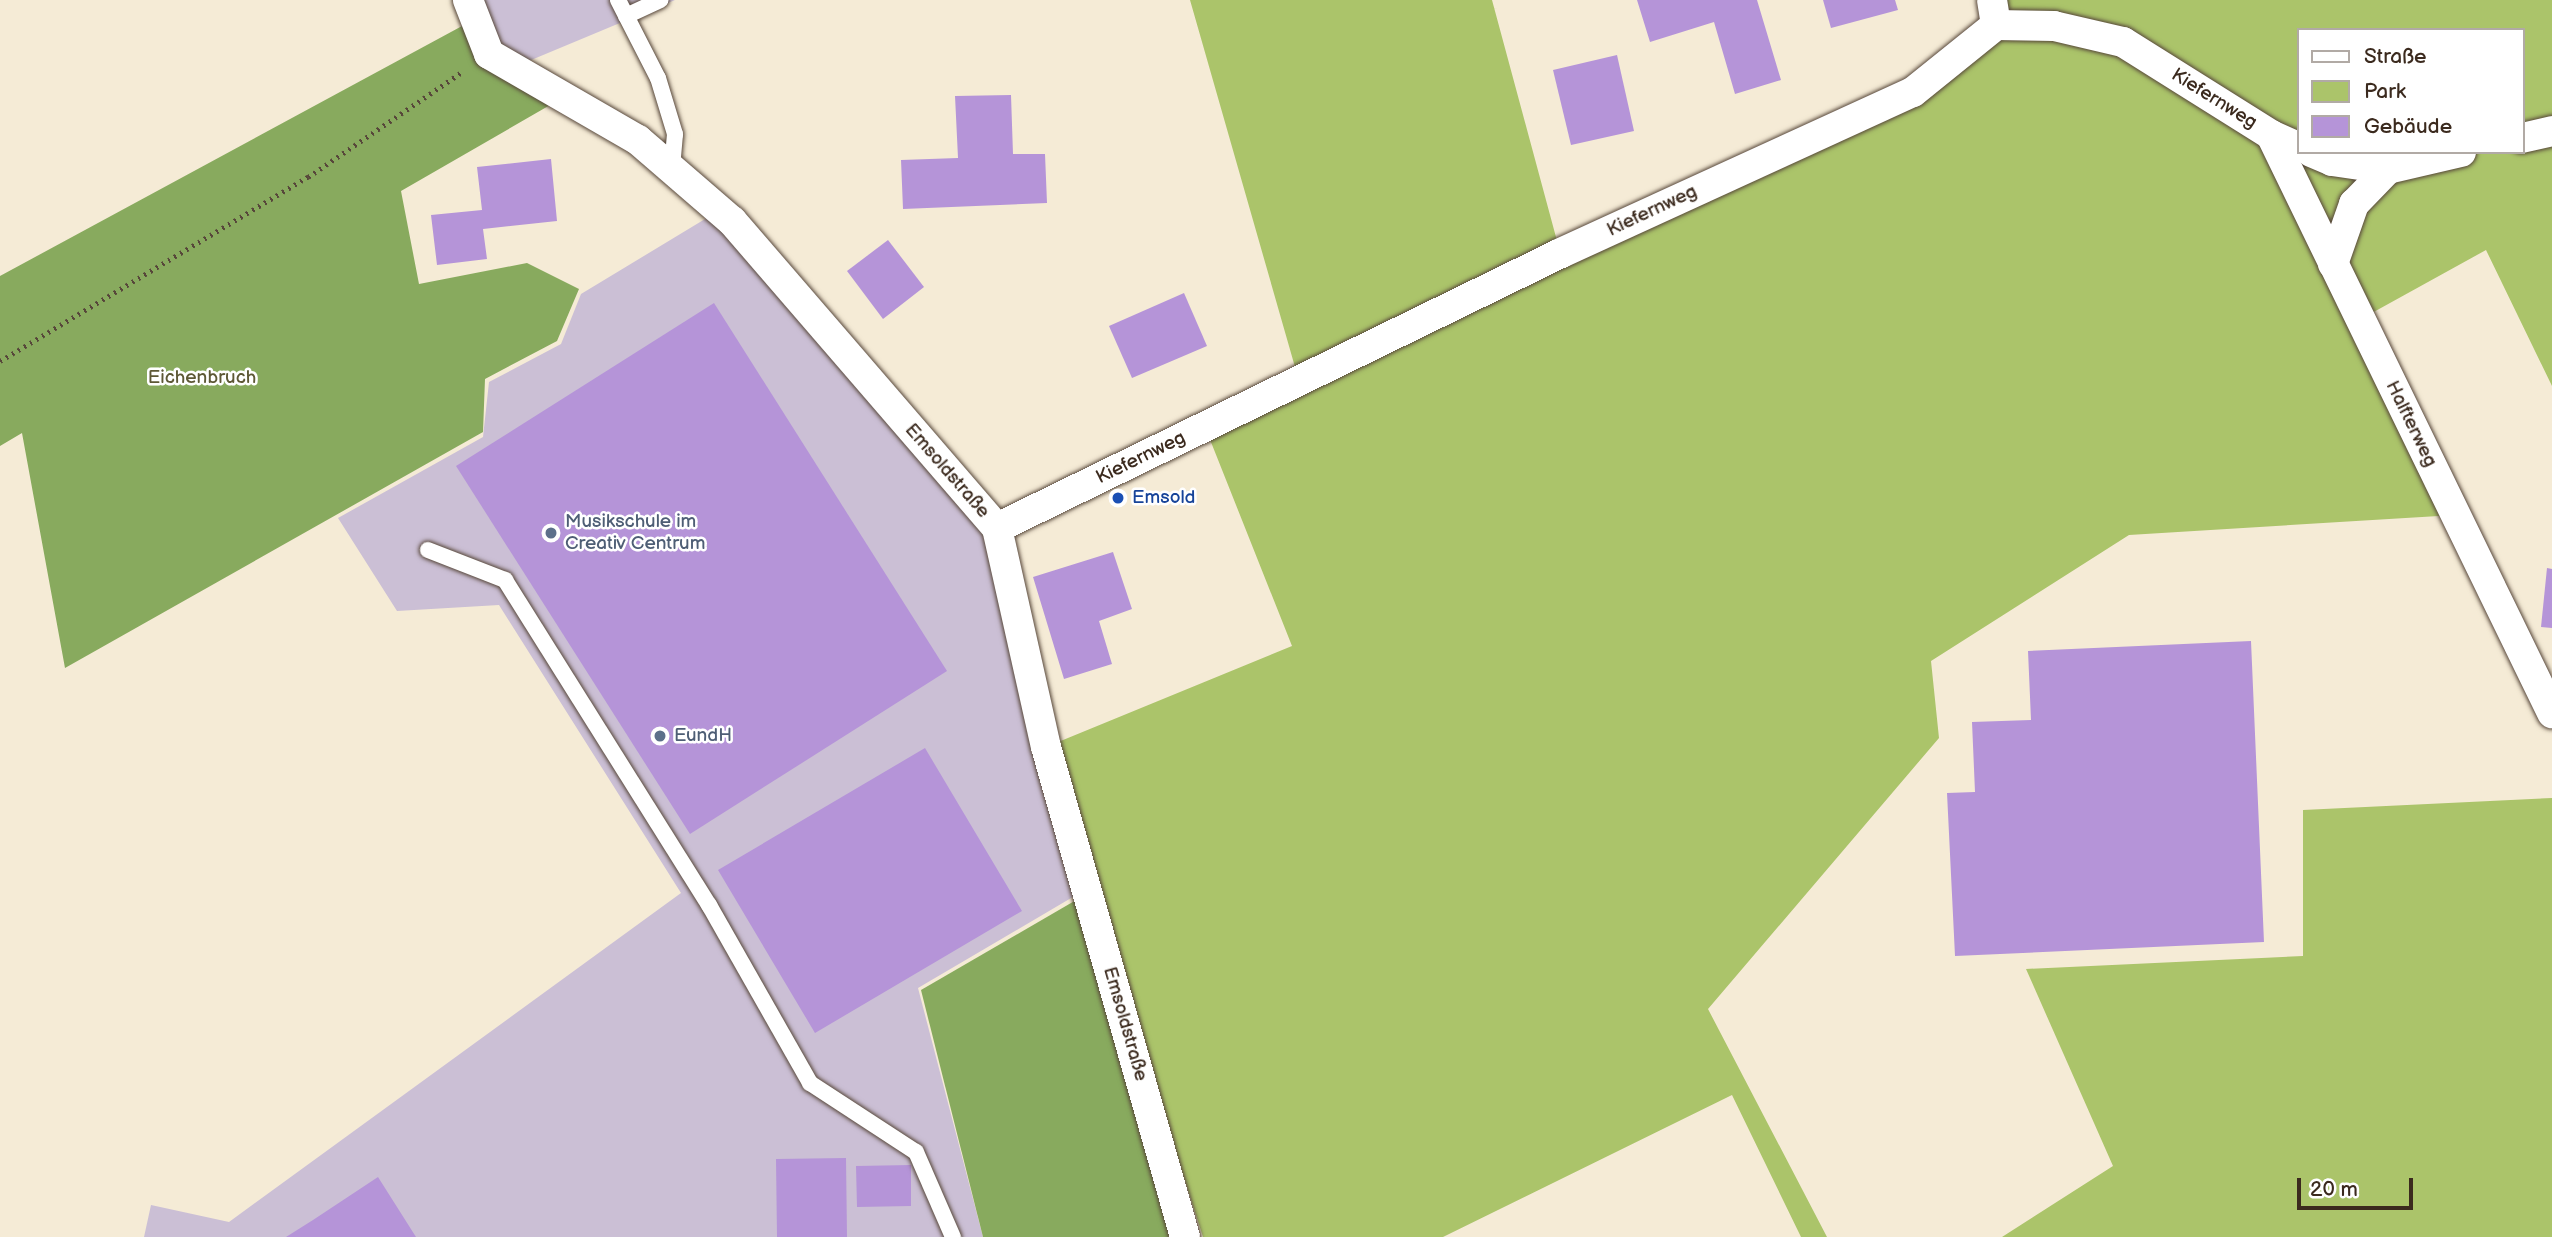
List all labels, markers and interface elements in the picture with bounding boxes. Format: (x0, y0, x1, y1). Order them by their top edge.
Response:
legend (2296, 28, 2524, 154)
text: Straße (2364, 44, 2426, 69)
street label: Kiefernweg (2167, 64, 2261, 134)
text: Park (2364, 79, 2406, 104)
text: Gebäude (2364, 114, 2452, 139)
street label: Kiefernweg (1603, 180, 1701, 242)
park label: Eichenbruch (148, 367, 256, 389)
street label: Halfterweg (2380, 377, 2442, 471)
street label: Emsoldstraße (900, 419, 994, 523)
street label: Kiefernweg (1093, 427, 1189, 489)
place label: Emsold (1132, 487, 1195, 509)
marker: Emsold (1110, 490, 1126, 506)
place label: Musikschule im Creativ Centrum (565, 511, 705, 555)
marker: Musikschule im Creativ Centrum (543, 525, 559, 541)
place label: EundH (674, 725, 732, 747)
marker: EundH (652, 728, 668, 744)
street label: Emsoldstraße (1098, 964, 1152, 1084)
scale bar (2300, 1164, 2416, 1208)
text: 20 m (2310, 1177, 2358, 1202)

